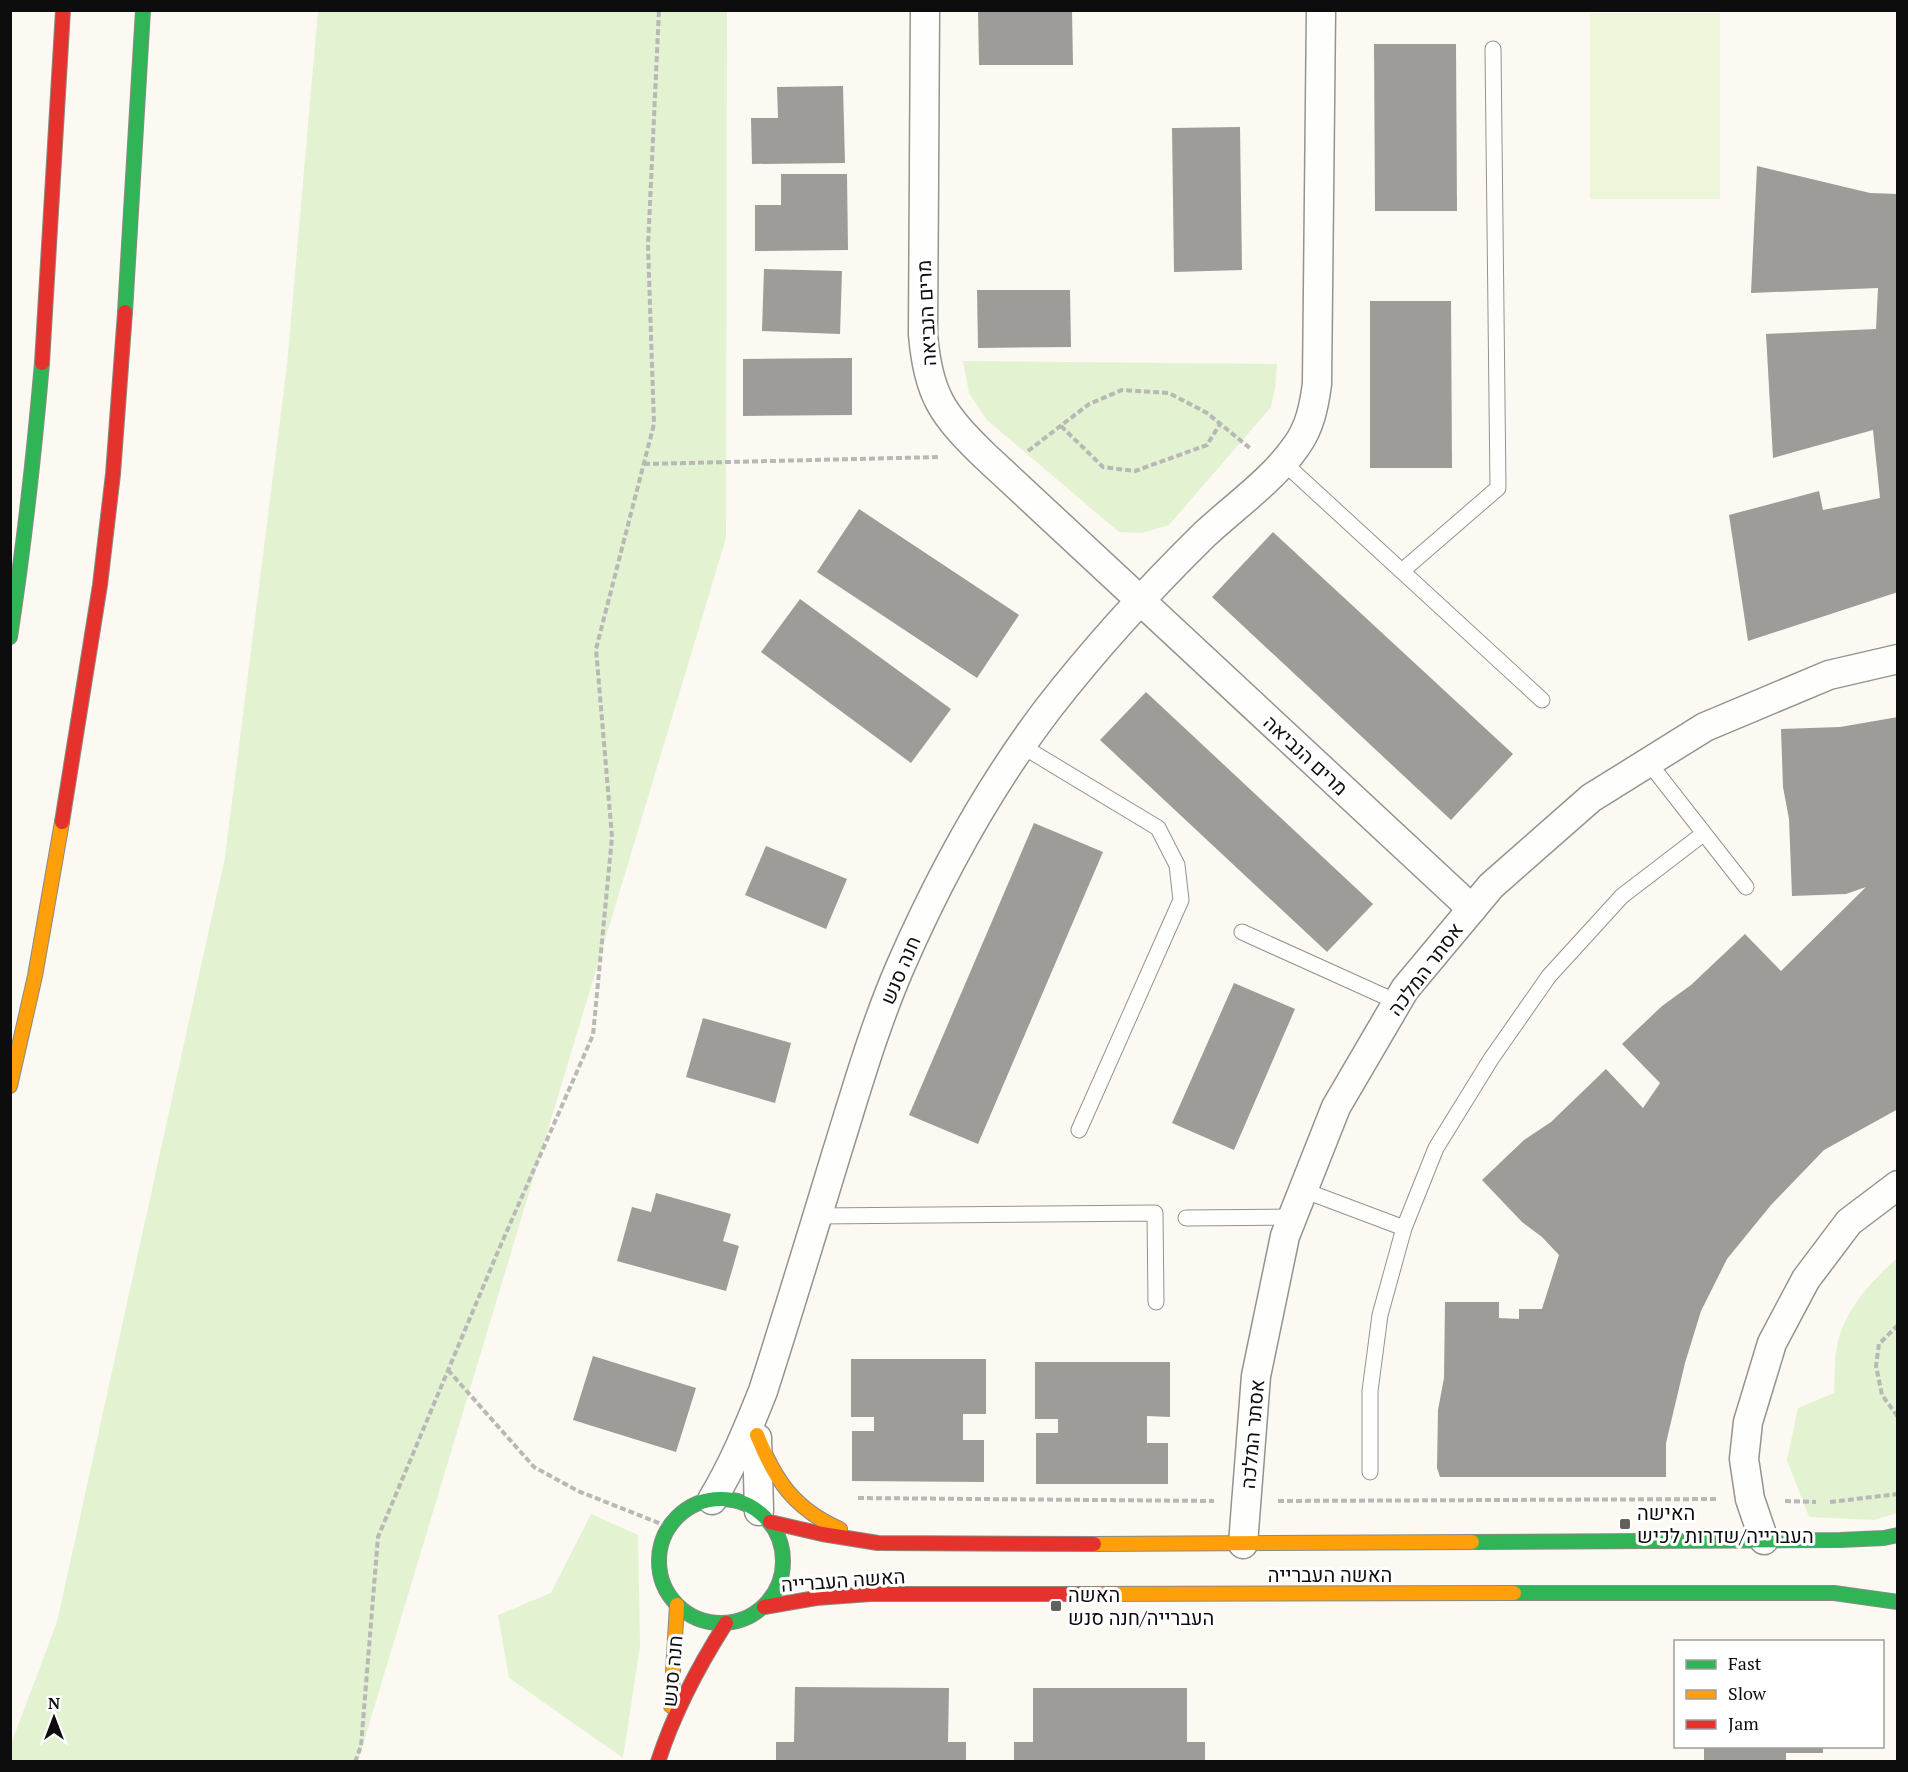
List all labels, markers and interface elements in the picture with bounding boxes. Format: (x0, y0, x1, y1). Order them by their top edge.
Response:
street label: מרים הנביאה (910, 259, 942, 367)
street label: מרים הנביאה (1258, 709, 1354, 801)
street label: אסתר המלכה (1381, 917, 1469, 1021)
street label: חנה סנש (874, 932, 926, 1008)
street label: אסתר המלכה (1234, 1378, 1270, 1490)
place label: האישה העברייה/שדרות לכיש (1637, 1499, 1814, 1549)
marker: האישה העברייה/שדרות לכיש (1618, 1517, 1632, 1531)
street label: האשה העברייה (1268, 1561, 1392, 1588)
street label: האשה העברייה (780, 1562, 906, 1598)
place label: האשה העברייה/חנה סנש (1068, 1581, 1214, 1631)
marker: האשה העברייה/חנה סנש (1049, 1599, 1063, 1613)
street label: חנה סנש (655, 1634, 689, 1708)
legend (1674, 1640, 1884, 1748)
text: Fast (1728, 1651, 1762, 1675)
text: Slow (1728, 1681, 1767, 1705)
north arrow (24, 1688, 84, 1748)
text: N (48, 1692, 60, 1714)
text: Jam (1728, 1711, 1759, 1735)

